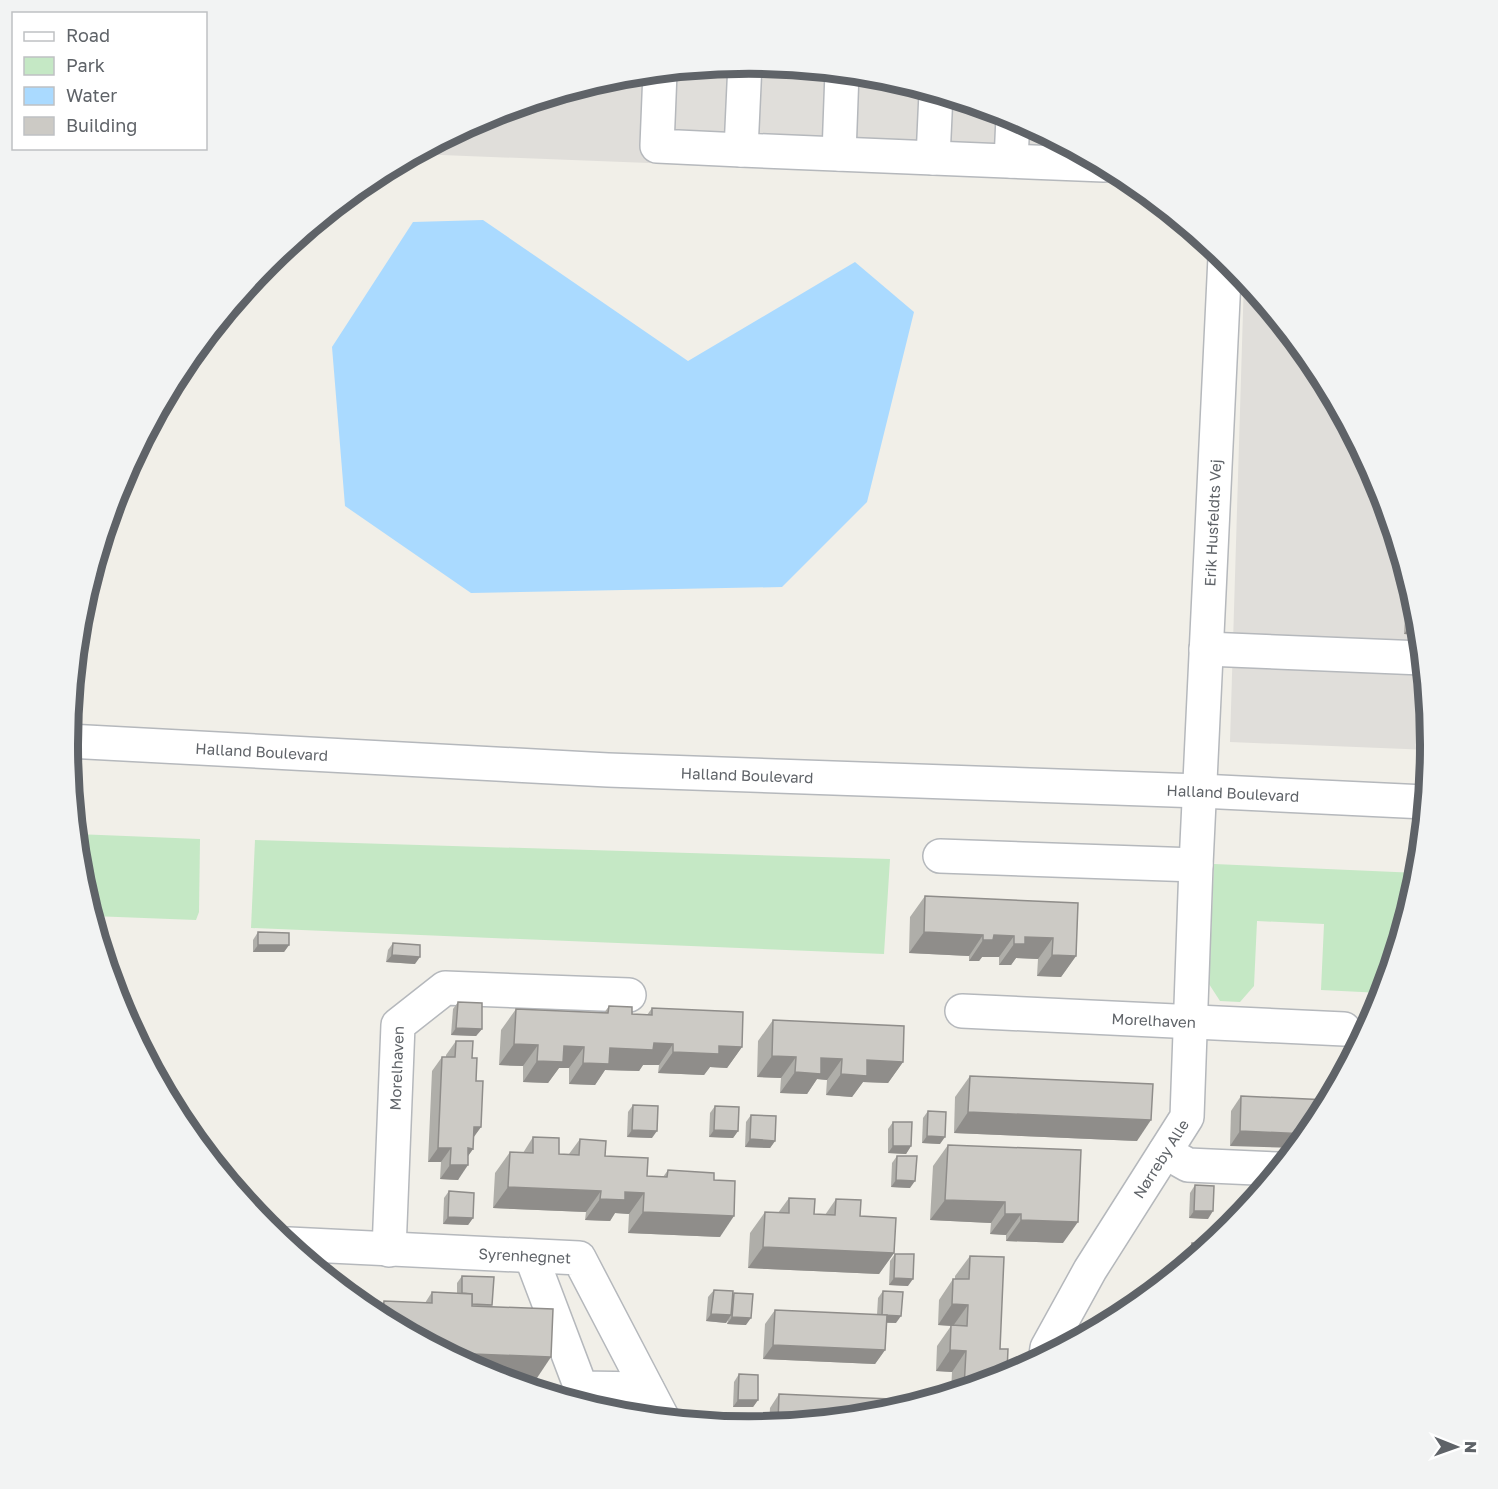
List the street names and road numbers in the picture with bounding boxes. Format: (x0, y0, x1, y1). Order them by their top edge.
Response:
street label: Erik Husfeldts Vej (1200, 459, 1224, 587)
street label: Halland Boulevard (195, 739, 329, 764)
street label: Halland Boulevard (680, 764, 814, 786)
street label: Halland Boulevard (1166, 781, 1300, 805)
street label: Morelhaven (1111, 1009, 1196, 1031)
street label: Morelhaven (386, 1026, 407, 1111)
street label: Nørreby Alle (1129, 1116, 1192, 1201)
street label: Syrenhegnet (478, 1244, 571, 1267)

